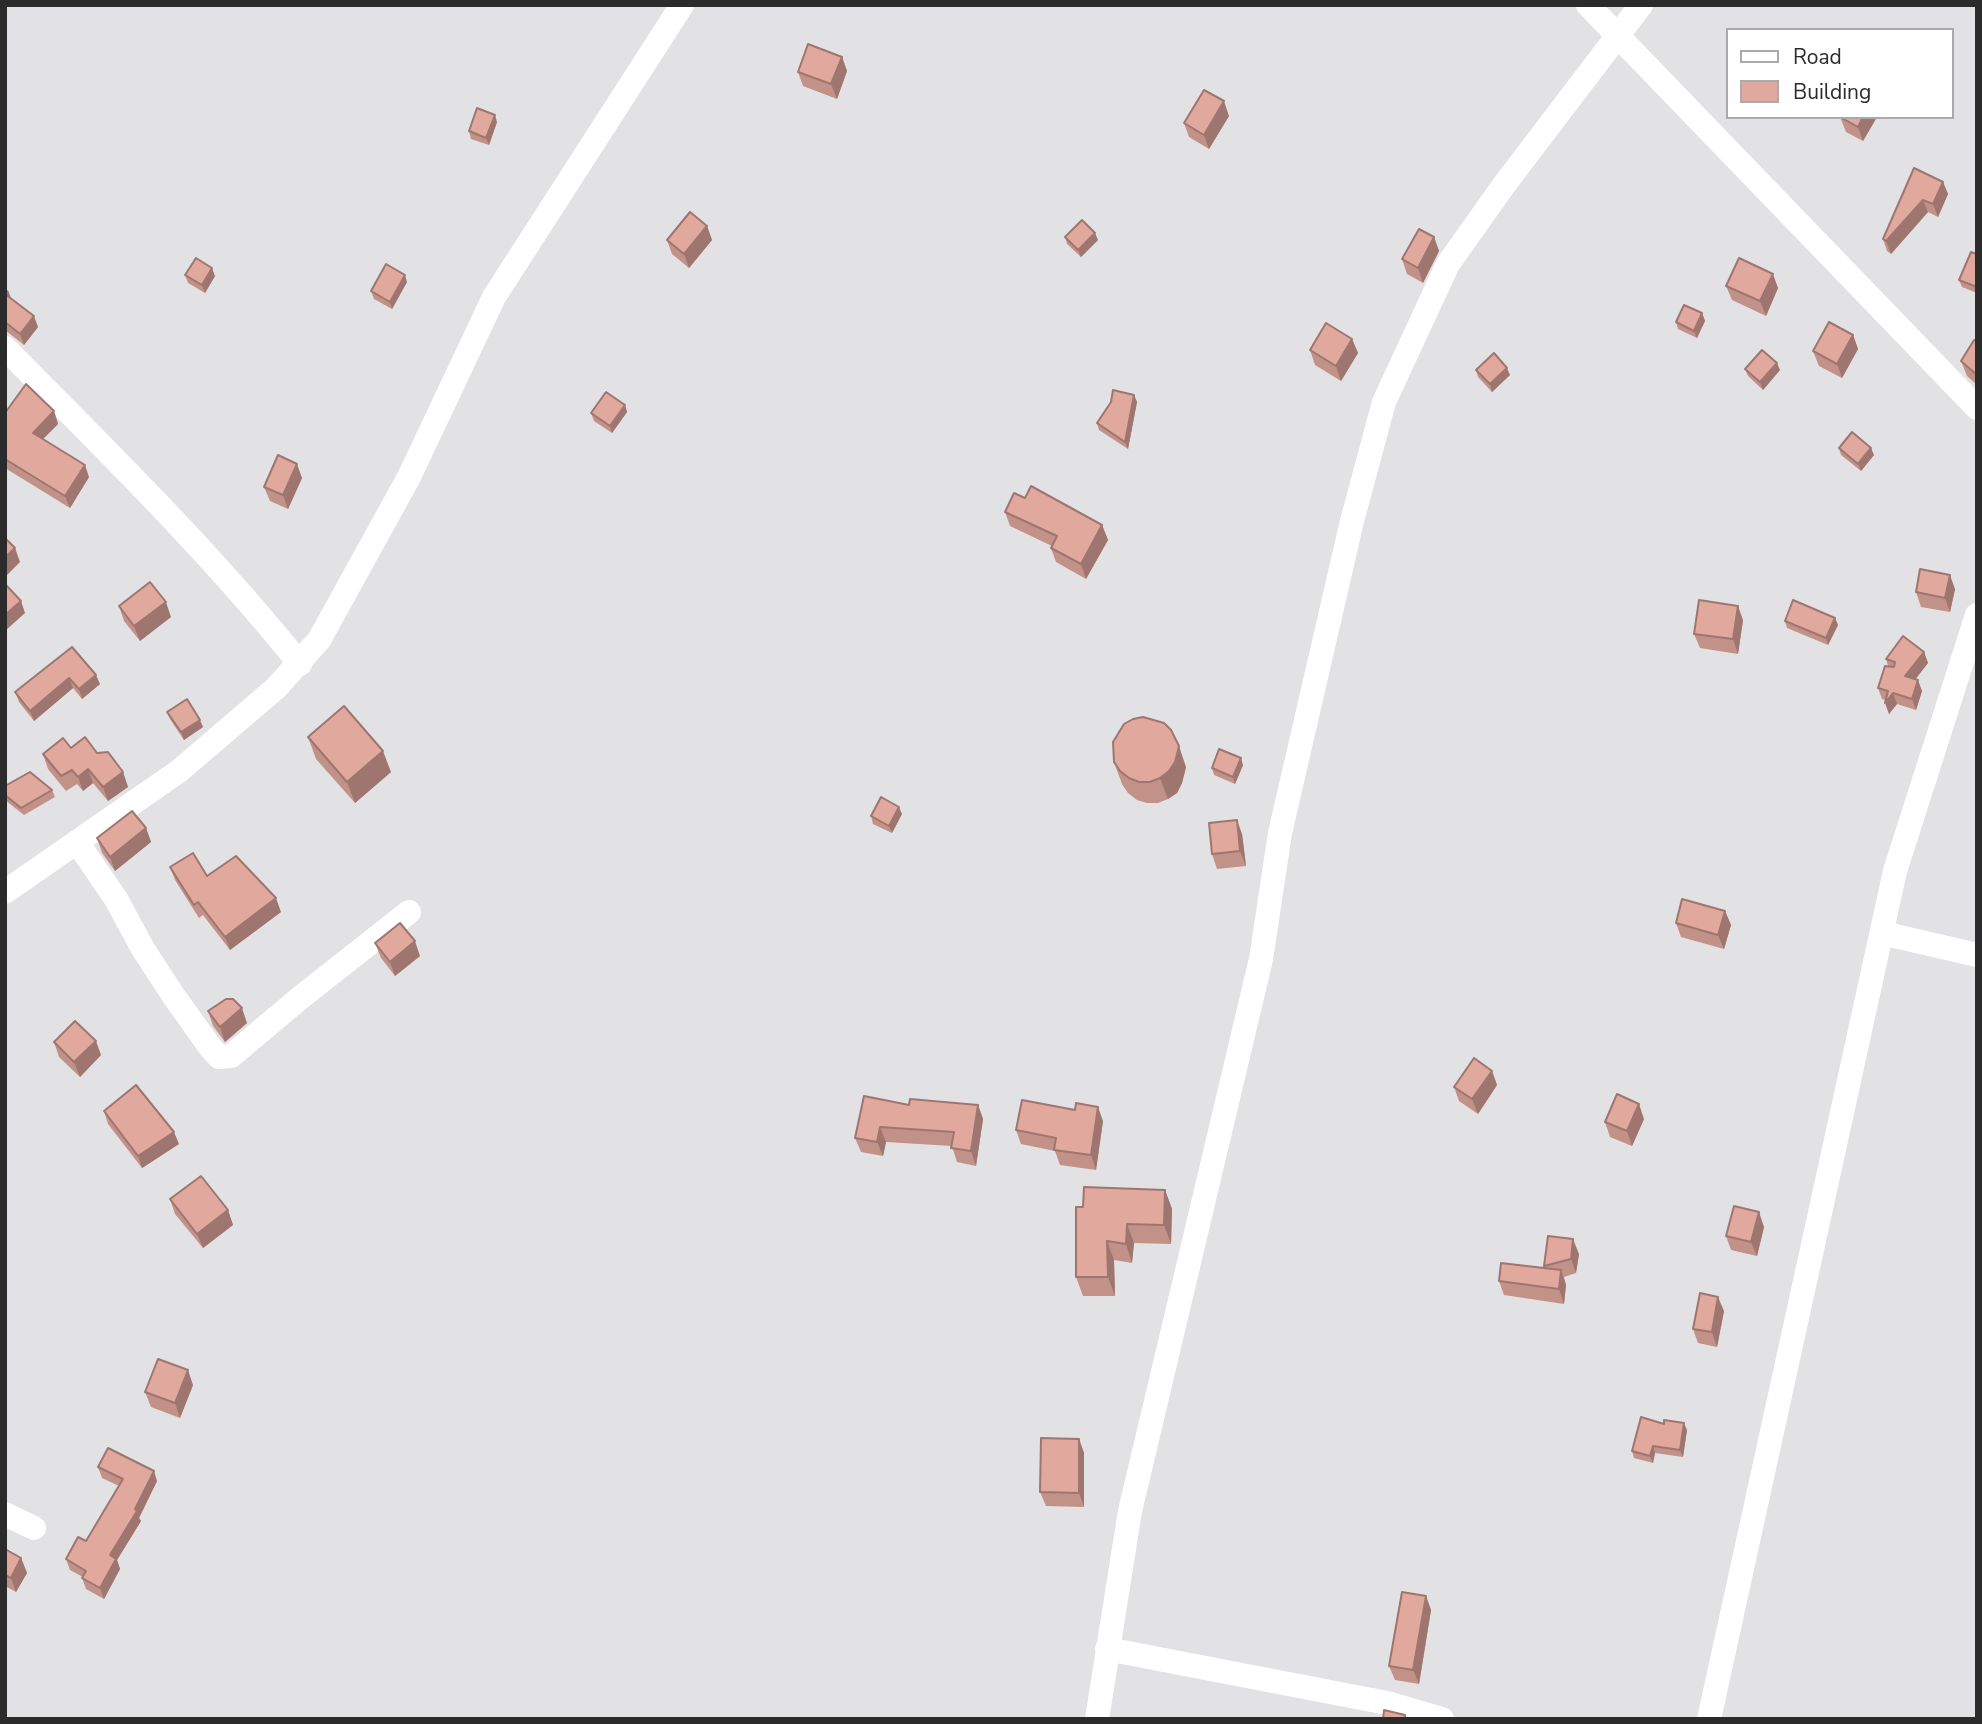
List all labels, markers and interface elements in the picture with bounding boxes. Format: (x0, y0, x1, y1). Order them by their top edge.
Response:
legend (1727, 28, 1954, 119)
text: Road (1793, 43, 1842, 71)
text: Building (1793, 78, 1871, 106)

